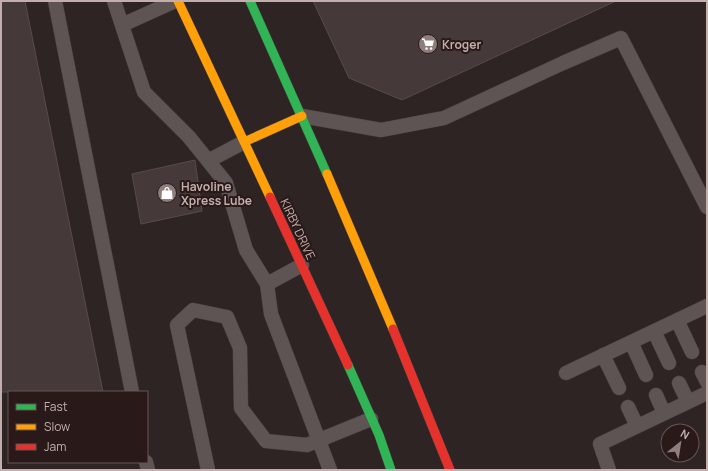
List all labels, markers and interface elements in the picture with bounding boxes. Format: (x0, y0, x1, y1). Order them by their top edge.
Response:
supermarket icon: Kroger (417, 33, 439, 55)
place label: Kroger (442, 36, 481, 53)
place label: Havoline Xpress Lube (181, 178, 252, 209)
shop icon: Havoline Xpress Lube (156, 182, 178, 204)
street label: KIRBY DRIVE (276, 196, 320, 262)
legend (8, 391, 148, 463)
text: Fast (44, 398, 68, 415)
text: Slow (44, 418, 70, 435)
north arrow (660, 423, 700, 463)
text: N (678, 425, 693, 442)
text: Jam (44, 438, 66, 455)

